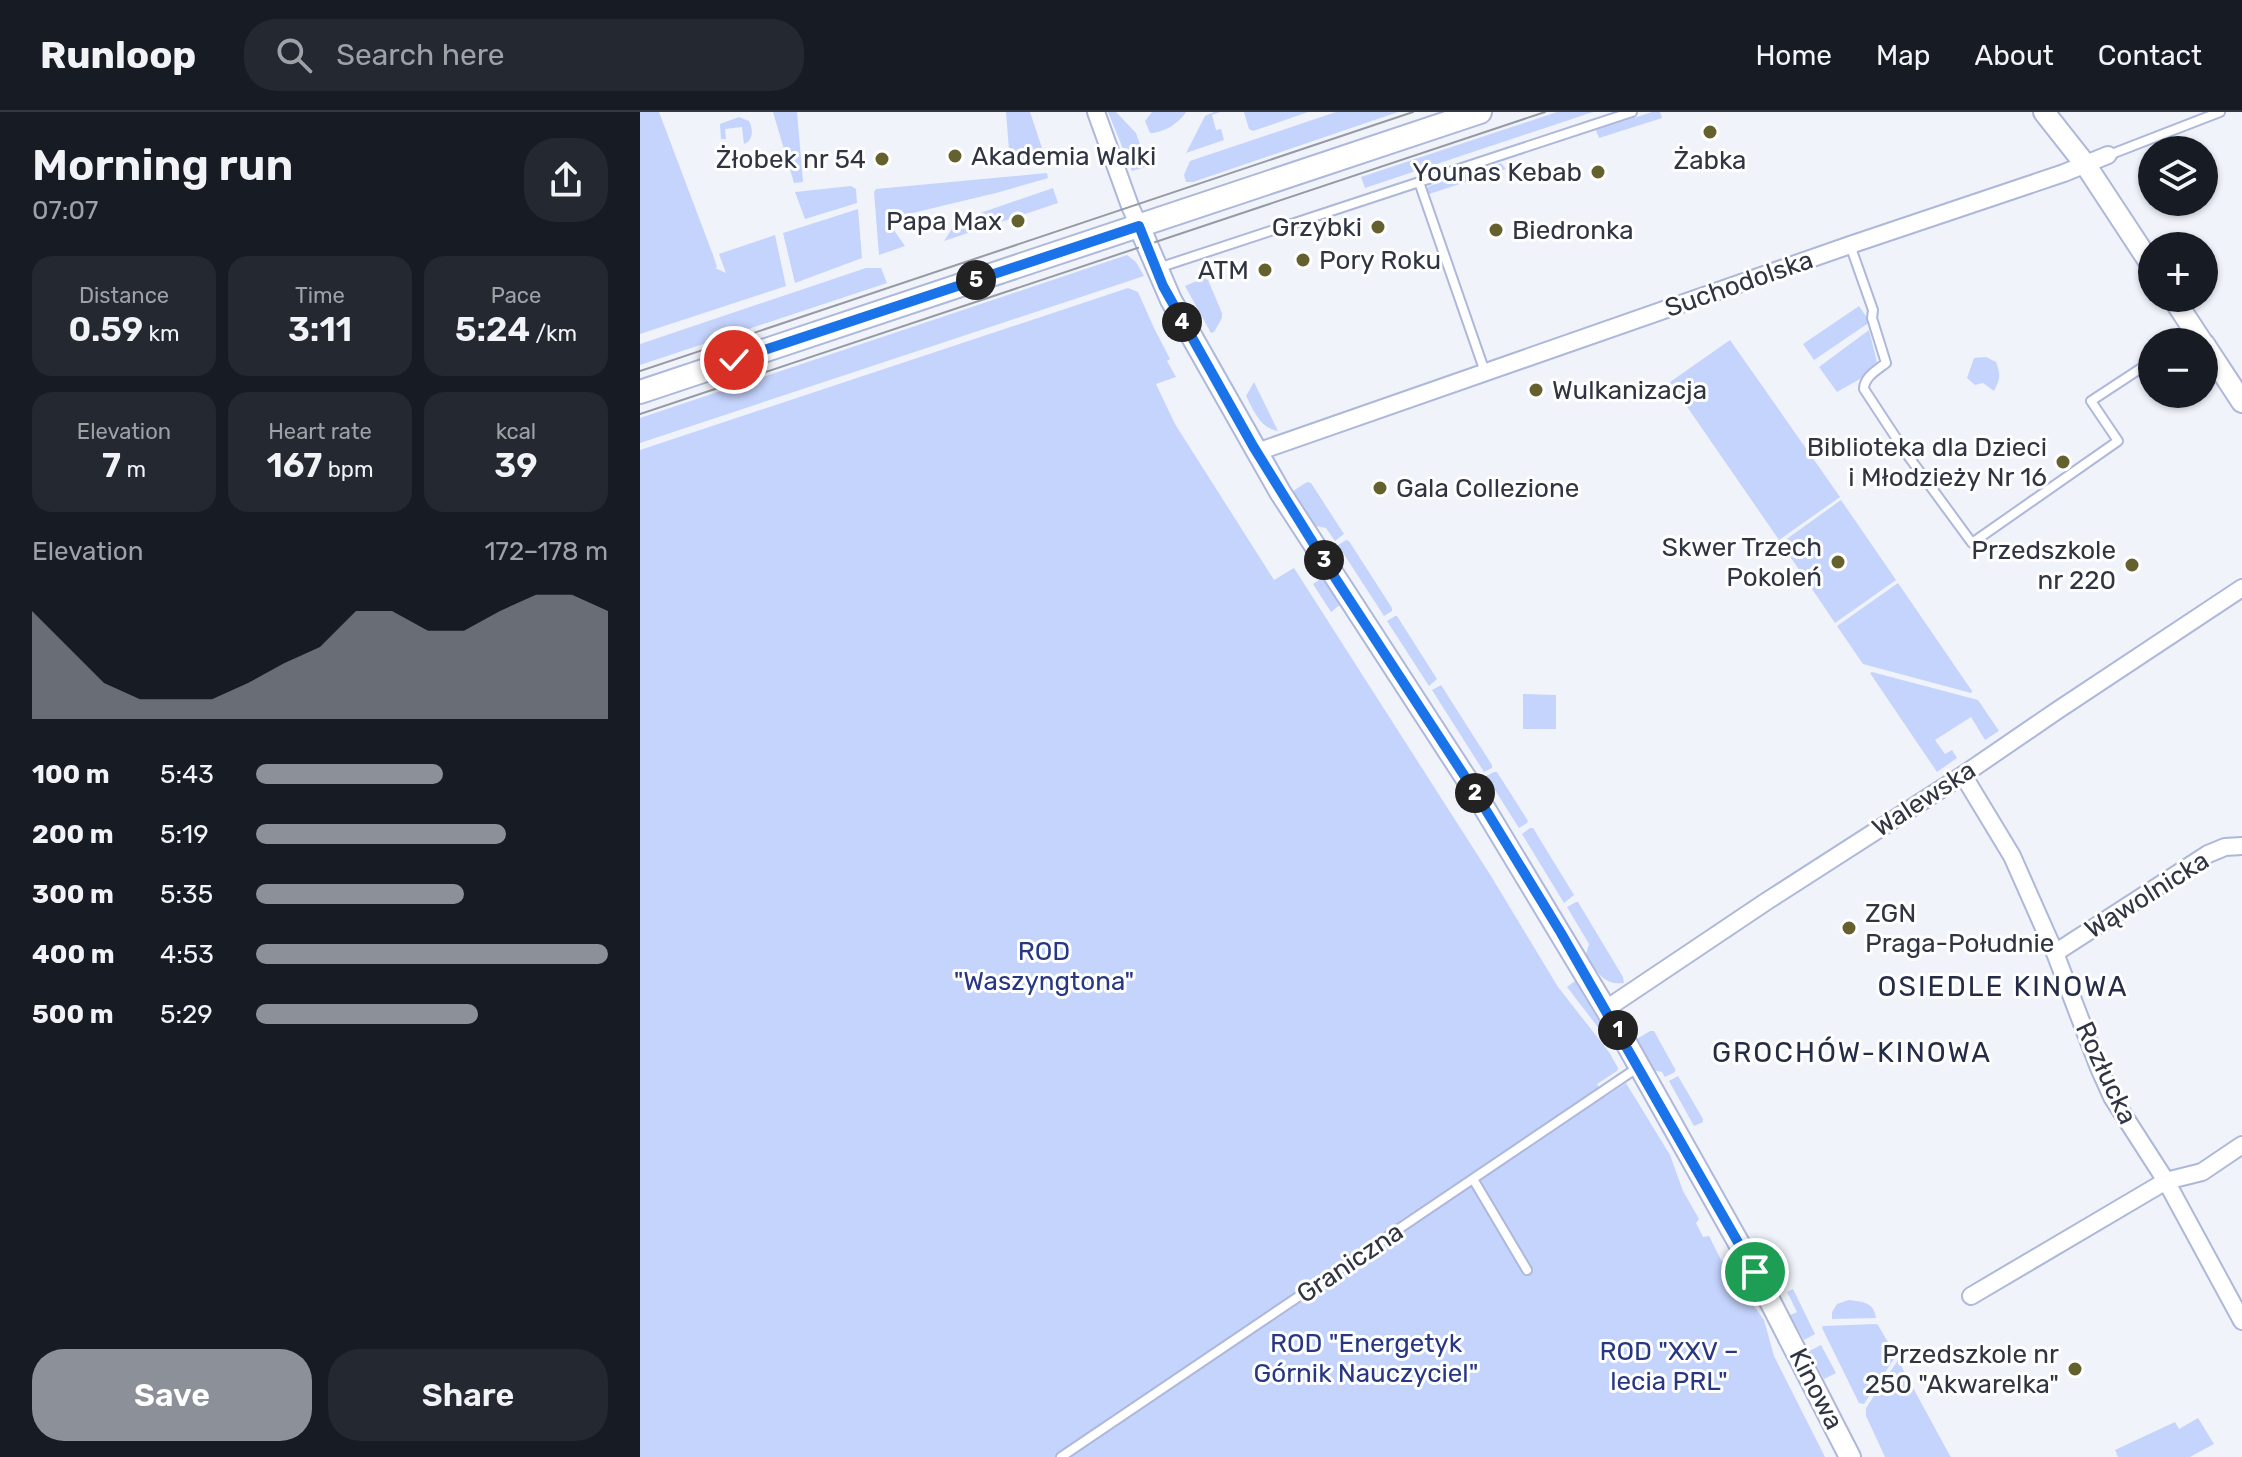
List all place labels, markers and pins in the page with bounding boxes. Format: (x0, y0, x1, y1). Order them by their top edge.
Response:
marker: Żabka (1701, 123, 1719, 141)
place label: Akademia Walki (971, 141, 1156, 172)
place label: Żłobek nr 54 (716, 144, 866, 175)
place label: Żabka (1674, 145, 1746, 176)
marker: Akademia Walki (946, 147, 964, 165)
marker: Żłobek nr 54 (873, 150, 891, 168)
place label: Younas Kebab (1412, 157, 1582, 188)
marker: Younas Kebab (1589, 163, 1607, 181)
place label: Papa Max (886, 206, 1002, 237)
marker: Papa Max (1009, 212, 1027, 230)
place label: Grzybki (1272, 212, 1362, 243)
place label: Biedronka (1512, 215, 1634, 246)
marker: Grzybki (1369, 218, 1387, 236)
marker: Biedronka (1487, 221, 1505, 239)
place label: Pory Roku (1319, 245, 1441, 276)
marker: Pory Roku (1294, 251, 1312, 269)
place label: ATM (1198, 255, 1249, 286)
pin: 5 (956, 260, 996, 300)
marker: ATM (1256, 261, 1274, 279)
pin: 4 (1162, 302, 1202, 342)
pin (700, 326, 768, 394)
place label: Wulkanizacja (1552, 375, 1707, 406)
marker: Wulkanizacja (1527, 381, 1545, 399)
place label: Biblioteka dla Dzieci i Młodzieży Nr 16 (1807, 432, 2047, 493)
marker: Biblioteka dla Dzieci i Młodzieży Nr 16 (2054, 453, 2072, 471)
place label: Gala Collezione (1396, 473, 1579, 504)
marker: Gala Collezione (1371, 479, 1389, 497)
place label: Skwer Trzech Pokoleń (1662, 532, 1822, 593)
place label: Przedszkole nr 220 (1971, 535, 2116, 596)
pin: 3 (1304, 540, 1344, 580)
marker: Skwer Trzech Pokoleń (1829, 553, 1847, 571)
marker: Przedszkole nr 220 (2123, 556, 2141, 574)
pin: 2 (1455, 773, 1495, 813)
place label: ZGN Praga-Południe (1865, 898, 2054, 959)
marker: ZGN Praga-Południe (1840, 919, 1858, 937)
pin: 1 (1598, 1010, 1638, 1050)
pin (1721, 1238, 1789, 1306)
place label: Przedszkole nr 250 "Akwarelka" (1865, 1339, 2059, 1400)
marker: Przedszkole nr 250 "Akwarelka" (2066, 1360, 2084, 1378)

